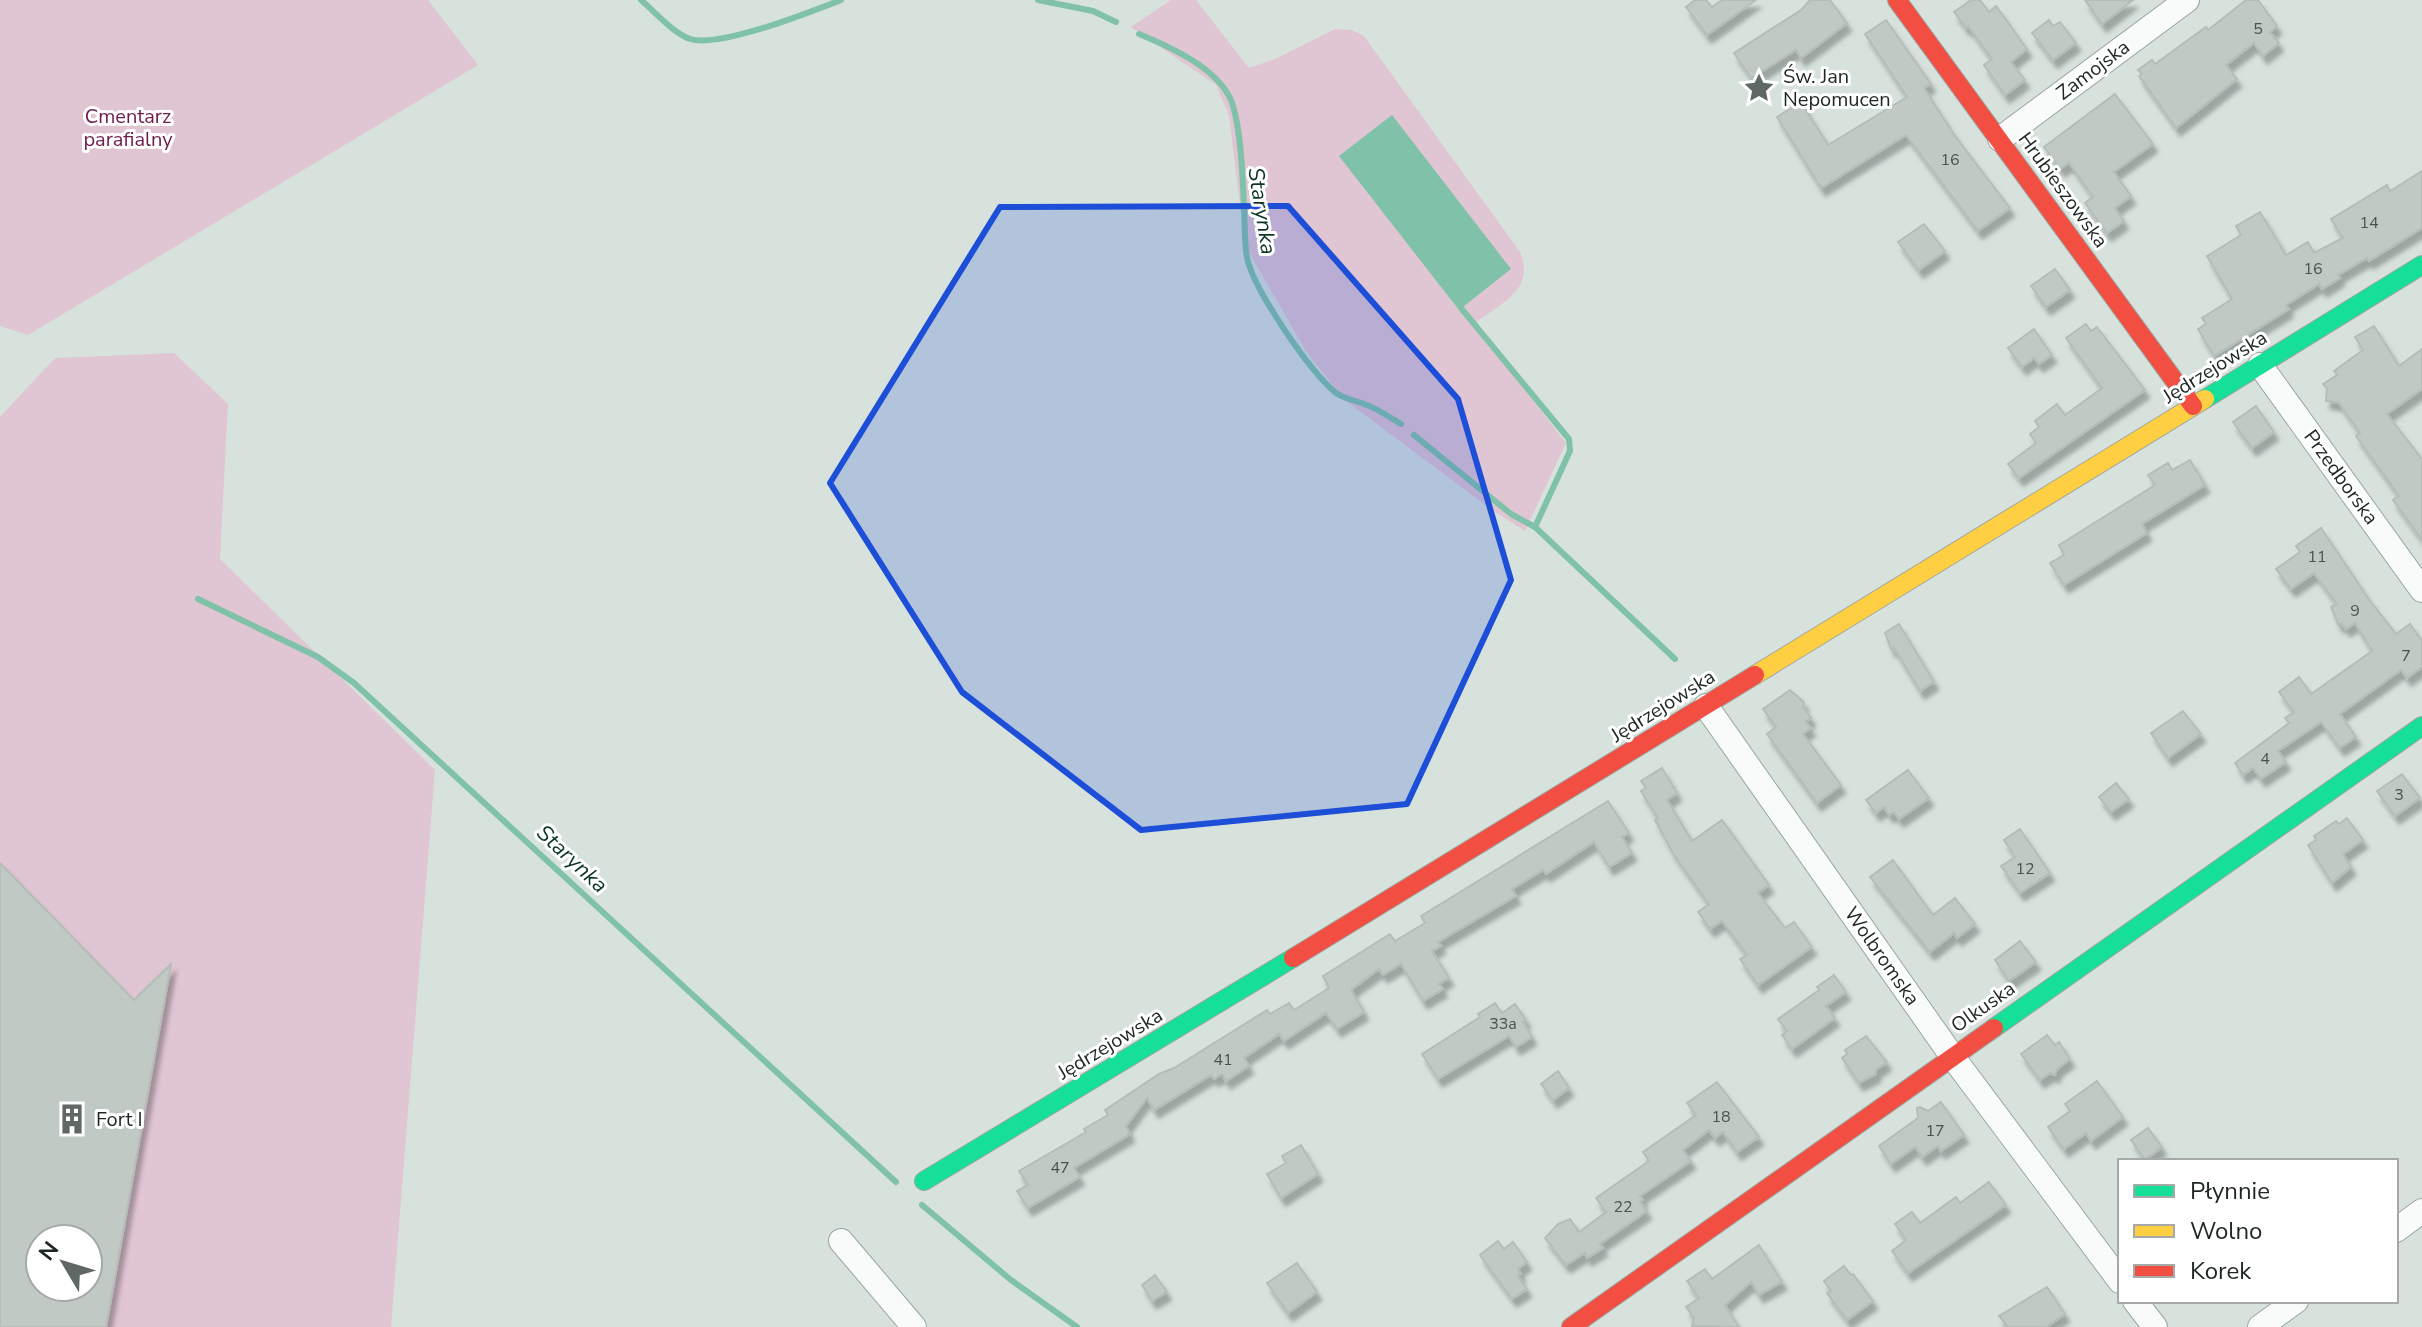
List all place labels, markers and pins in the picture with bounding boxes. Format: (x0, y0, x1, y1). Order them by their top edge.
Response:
place label: Św. Jan Nepomucen (1783, 63, 1891, 113)
place icon: Św. Jan Nepomucen (1742, 71, 1776, 105)
building icon: Fort I (55, 1102, 89, 1136)
place label: Fort I (96, 1106, 143, 1133)

